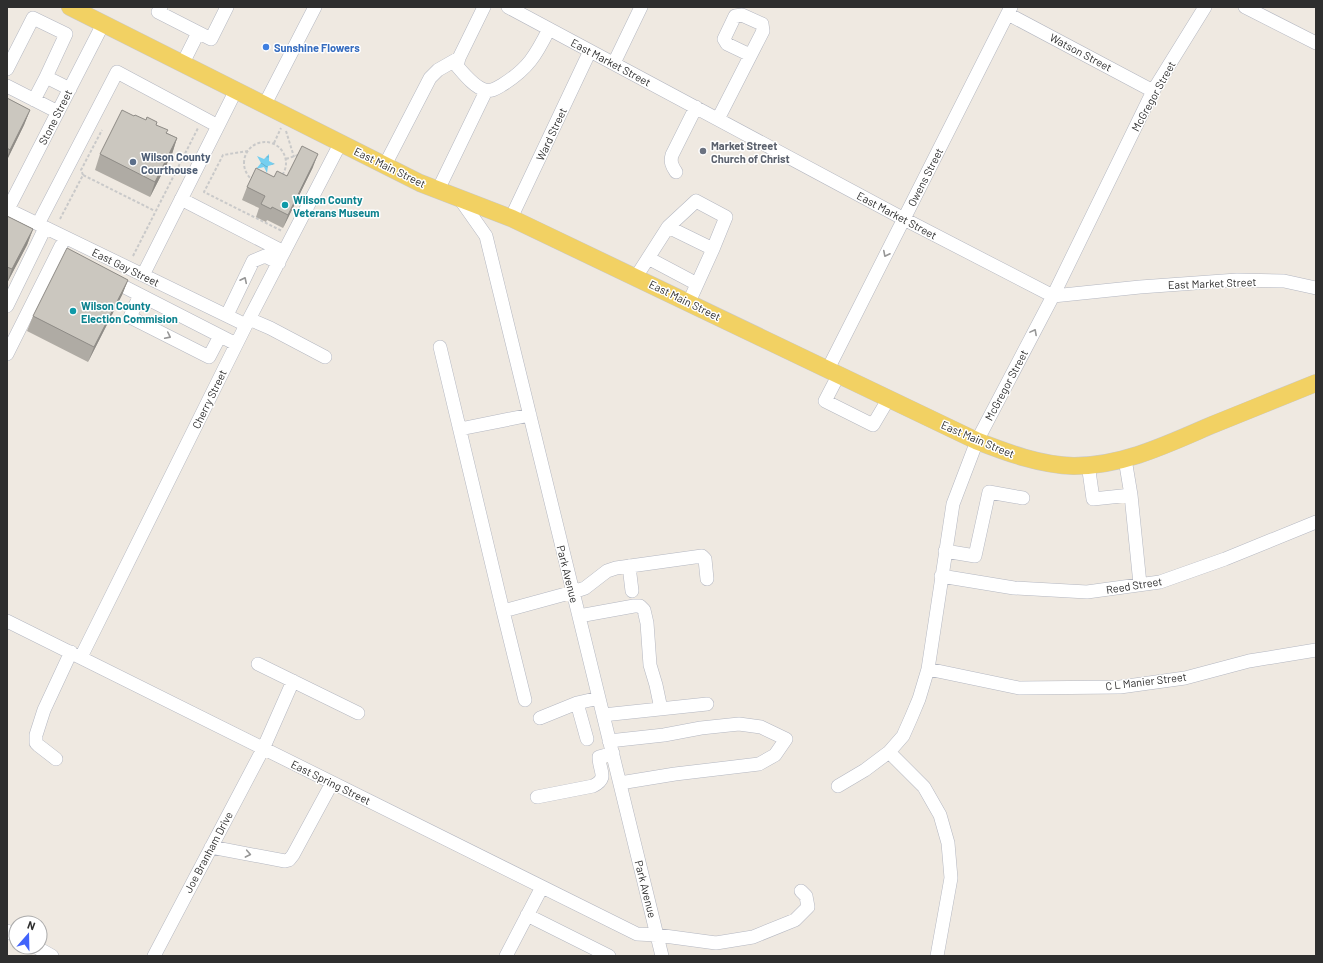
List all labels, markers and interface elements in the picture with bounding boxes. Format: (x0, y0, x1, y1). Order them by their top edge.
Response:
street label: Watson Street (1048, 30, 1114, 74)
street label: East Market Street (569, 35, 653, 89)
place label: Sunshine Flowers (274, 41, 360, 54)
marker: Sunshine Flowers (261, 42, 271, 52)
street label: McGregor Street (1128, 59, 1178, 133)
street label: Stone Street (36, 87, 74, 147)
street label: Ward Street (533, 105, 569, 163)
place label: Market Street Church of Christ (711, 139, 790, 165)
street label: East Main Street (352, 144, 428, 190)
marker: Market Street Church of Christ (698, 146, 708, 156)
street label: Owens Street (905, 146, 945, 208)
place label: Wilson County Courthouse (141, 150, 211, 176)
marker: Wilson County Courthouse (128, 157, 138, 167)
street label: East Market Street (855, 188, 939, 242)
place label: Wilson County Veterans Museum (293, 193, 379, 219)
marker: Wilson County Veterans Museum (280, 200, 290, 210)
street label: East Gay Street (90, 245, 162, 289)
one-way arrow (883, 249, 891, 257)
street label: East Market Street (1168, 275, 1256, 291)
one-way arrow (239, 277, 247, 285)
street label: East Main Street (647, 277, 723, 323)
place label: Wilson County Election Commision (81, 299, 178, 325)
marker: Wilson County Election Commision (68, 306, 78, 316)
one-way arrow (1030, 329, 1037, 336)
one-way arrow (163, 331, 171, 339)
street label: McGregor Street (982, 347, 1030, 423)
street label: Cherry Street (189, 367, 229, 431)
street label: East Main Street (939, 418, 1017, 460)
street label: Park Avenue (555, 544, 581, 604)
street label: Reed Street (1105, 574, 1163, 596)
street label: C L Manier Street (1105, 670, 1187, 692)
street label: East Spring Street (289, 757, 373, 807)
street label: Joe Branham Drive (181, 809, 235, 895)
one-way arrow (245, 849, 251, 858)
street label: Park Avenue (633, 859, 659, 919)
north arrow (8, 915, 48, 955)
text: N (26, 918, 37, 932)

